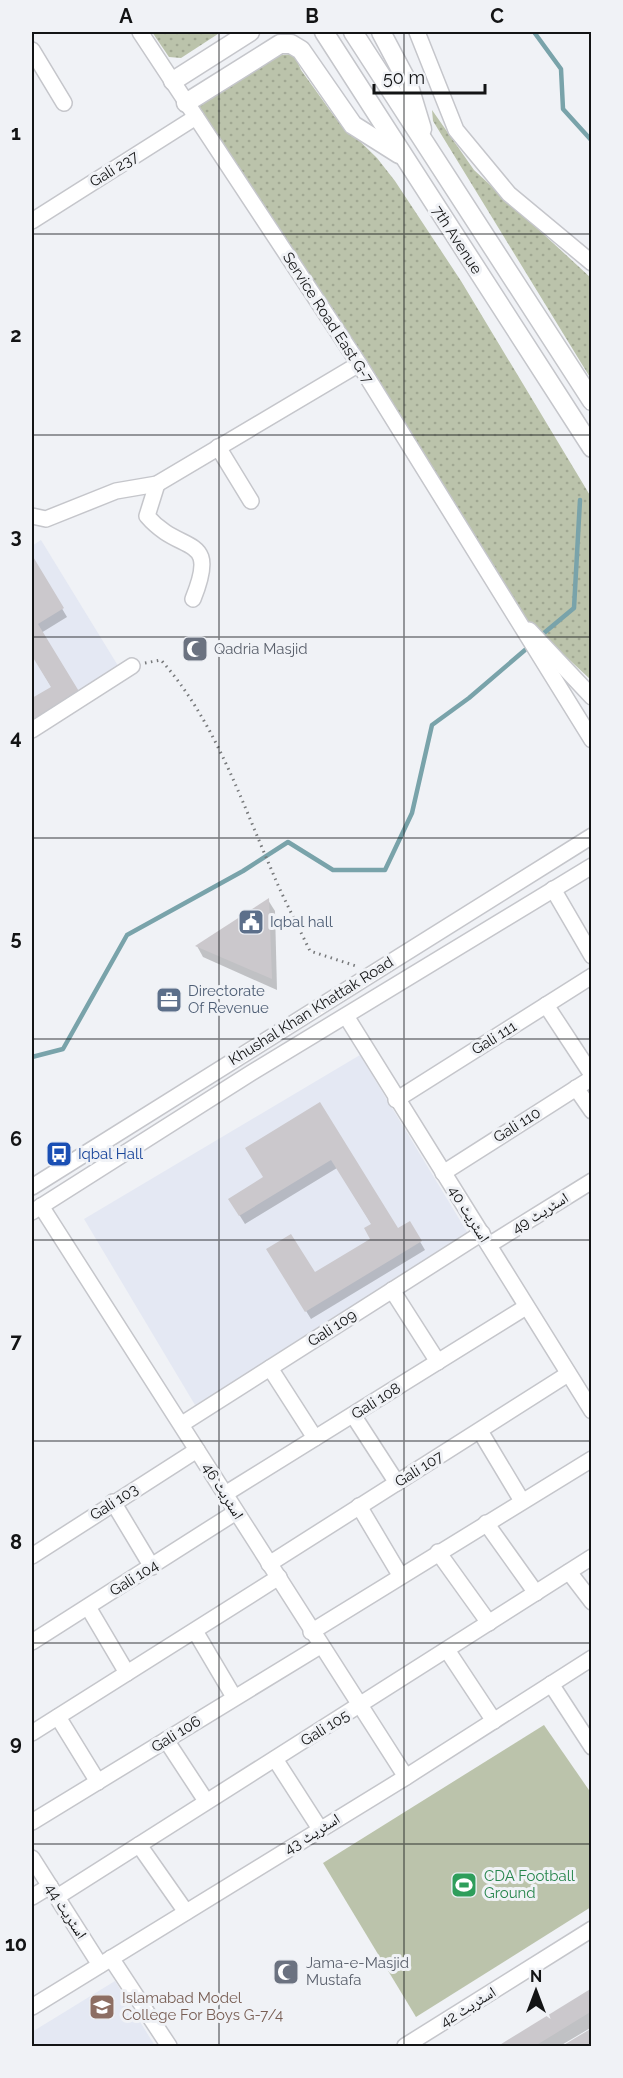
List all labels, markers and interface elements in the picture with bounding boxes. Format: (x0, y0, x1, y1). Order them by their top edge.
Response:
text: A (119, 4, 133, 28)
text: B (305, 4, 319, 28)
text: C (490, 4, 504, 28)
scale bar (374, 57, 485, 95)
text: 50 m (383, 67, 425, 88)
text: 1 (11, 121, 21, 145)
street label: Gali 237 (86, 147, 142, 191)
street label: 7th Avenue (428, 202, 486, 278)
street label: Service Road East G-7 (279, 249, 377, 387)
text: 2 (10, 323, 22, 347)
text: 3 (10, 524, 22, 548)
mosque icon: Qadria Masjid (180, 634, 210, 664)
place label: Qadria Masjid (214, 640, 308, 658)
text: 4 (10, 725, 22, 749)
public building icon: Iqbal hall (236, 907, 266, 937)
place label: Iqbal hall (270, 913, 334, 931)
text: 5 (10, 926, 22, 950)
street label: Khushal Khan Khattak Road (225, 953, 397, 1069)
place label: Directorate Of Revenue (188, 982, 269, 1017)
office icon: Directorate Of Revenue (154, 985, 184, 1015)
street label: Gali 111 (468, 1017, 520, 1059)
street label: Gali 110 (490, 1104, 544, 1146)
text: 6 (10, 1127, 22, 1151)
bus stop icon: Iqbal Hall (44, 1139, 74, 1169)
place label: Iqbal Hall (78, 1145, 144, 1163)
street label: اسٹریٹ 40 (445, 1182, 493, 1246)
street label: اسٹریٹ 49 (508, 1189, 572, 1237)
street label: Gali 109 (304, 1306, 360, 1350)
text: 7 (10, 1329, 22, 1353)
street label: Gali 108 (348, 1379, 404, 1423)
street label: Gali 107 (391, 1447, 447, 1491)
street label: اسٹریٹ 46 (199, 1459, 247, 1523)
street label: Gali 103 (87, 1480, 141, 1524)
text: 8 (10, 1530, 22, 1554)
street label: Gali 104 (106, 1556, 162, 1600)
street label: Gali 105 (297, 1706, 353, 1750)
street label: Gali 106 (148, 1712, 204, 1756)
text: 9 (10, 1731, 22, 1755)
street label: اسٹریٹ 43 (281, 1810, 343, 1858)
place label: CDA Football Ground (484, 1867, 576, 1902)
sports icon: CDA Football Ground (449, 1870, 479, 1900)
street label: اسٹریٹ 44 (41, 1880, 91, 1942)
text: 10 (5, 1932, 27, 1956)
place label: Jama-e-Masjid Mustafa (306, 1954, 409, 1989)
mosque icon: Jama-e-Masjid Mustafa (271, 1957, 301, 1987)
north arrow (506, 1961, 566, 2021)
text: N (530, 1967, 542, 1986)
street label: اسٹریٹ 42 (437, 1983, 499, 2031)
place label: Islamabad Model College For Boys G-7/4 (122, 1989, 283, 2024)
school or university icon: Islamabad Model College For Boys G-7/4 (87, 1992, 117, 2022)

